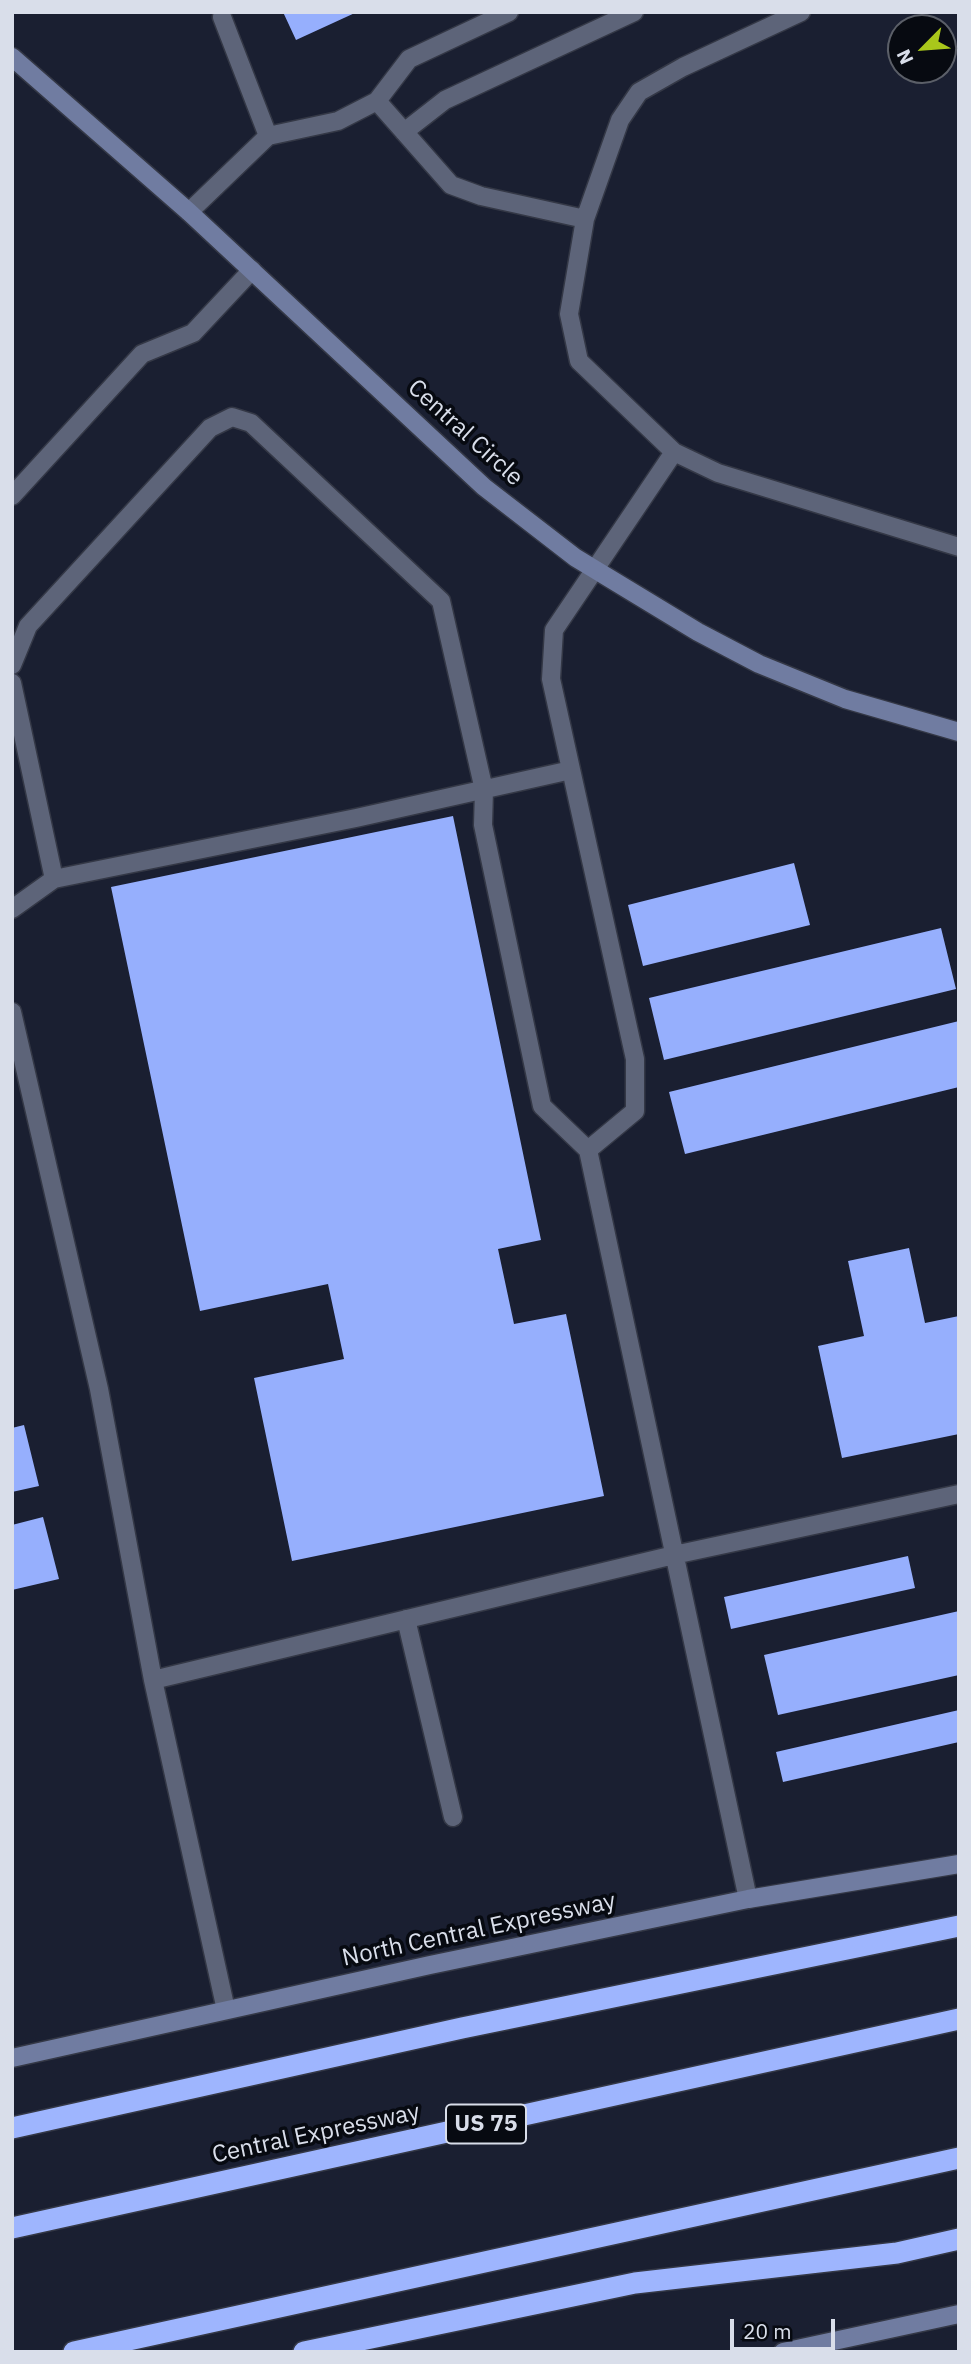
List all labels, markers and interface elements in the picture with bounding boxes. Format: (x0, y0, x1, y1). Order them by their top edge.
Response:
north arrow (887, 14, 957, 84)
text: N (891, 46, 919, 68)
street label: Central Circle (401, 374, 529, 492)
street label: North Central Expressway (340, 1887, 618, 1973)
street label: Central Expressway (209, 2098, 423, 2170)
road number: US 75 (446, 2104, 526, 2144)
scale bar (733, 2304, 838, 2348)
text: 20 m (743, 2317, 792, 2345)

